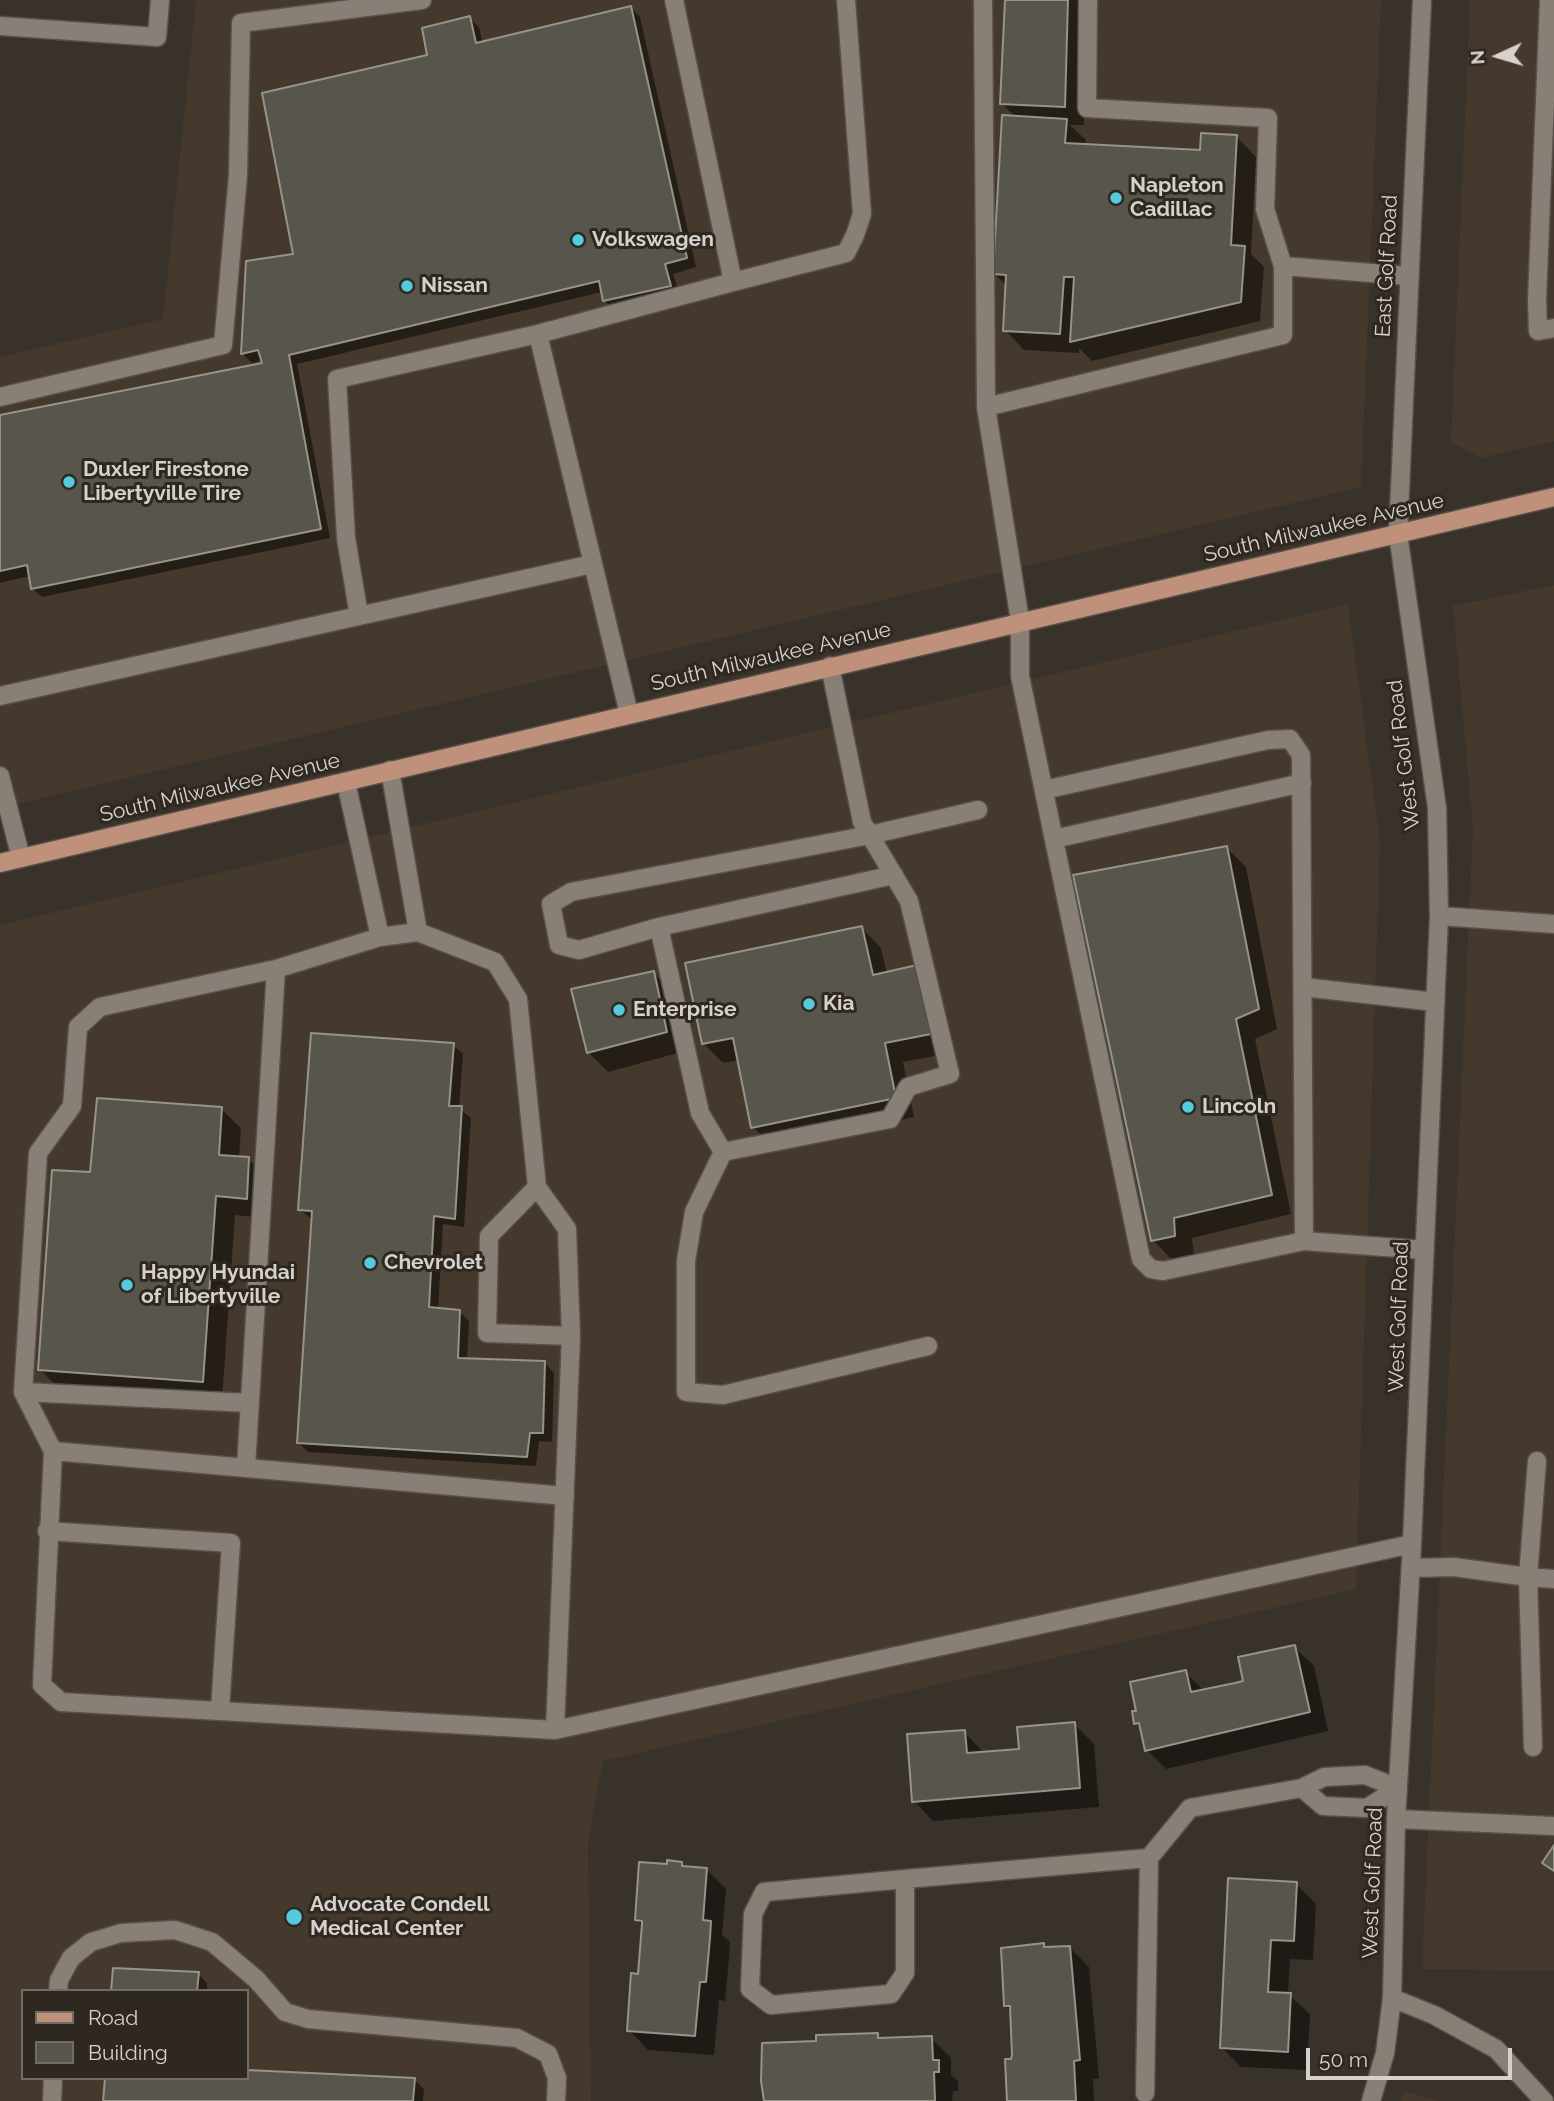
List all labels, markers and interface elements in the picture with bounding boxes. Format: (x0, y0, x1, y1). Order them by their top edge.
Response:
north arrow (1463, 21, 1533, 91)
text: N (1466, 49, 1489, 65)
place label: Napleton Cadillac (1130, 173, 1224, 223)
marker: Napleton Cadillac (1108, 190, 1124, 206)
street label: East Golf Road (1371, 194, 1403, 338)
place label: Volkswagen (592, 227, 714, 253)
marker: Volkswagen (570, 232, 586, 248)
place label: Nissan (421, 273, 488, 299)
marker: Nissan (399, 278, 415, 294)
place label: Duxler Firestone Libertyville Tire (83, 457, 249, 507)
marker: Duxler Firestone Libertyville Tire (61, 474, 77, 490)
street label: South Milwaukee Avenue (1201, 488, 1447, 568)
street label: South Milwaukee Avenue (648, 617, 894, 697)
street label: West Golf Road (1382, 678, 1426, 832)
street label: South Milwaukee Avenue (97, 748, 343, 828)
place label: Kia (823, 991, 854, 1017)
marker: Kia (801, 996, 817, 1012)
place label: Enterprise (633, 997, 737, 1023)
marker: Enterprise (611, 1002, 627, 1018)
place label: Lincoln (1202, 1094, 1276, 1120)
marker: Lincoln (1180, 1099, 1196, 1115)
street label: West Golf Road (1384, 1241, 1414, 1393)
place label: Chevrolet (384, 1250, 483, 1276)
marker: Chevrolet (362, 1255, 378, 1271)
place label: Happy Hyundai of Libertyville (141, 1260, 295, 1310)
marker: Happy Hyundai of Libertyville (119, 1277, 135, 1293)
street label: West Golf Road (1358, 1807, 1388, 1959)
place label: Advocate Condell Medical Center (310, 1892, 490, 1942)
marker: Advocate Condell Medical Center (284, 1907, 304, 1927)
legend (21, 1989, 248, 2080)
text: Road (88, 2005, 138, 2030)
scale bar (1309, 2035, 1516, 2078)
text: Building (88, 2040, 168, 2065)
text: 50 m (1319, 2047, 1368, 2072)

